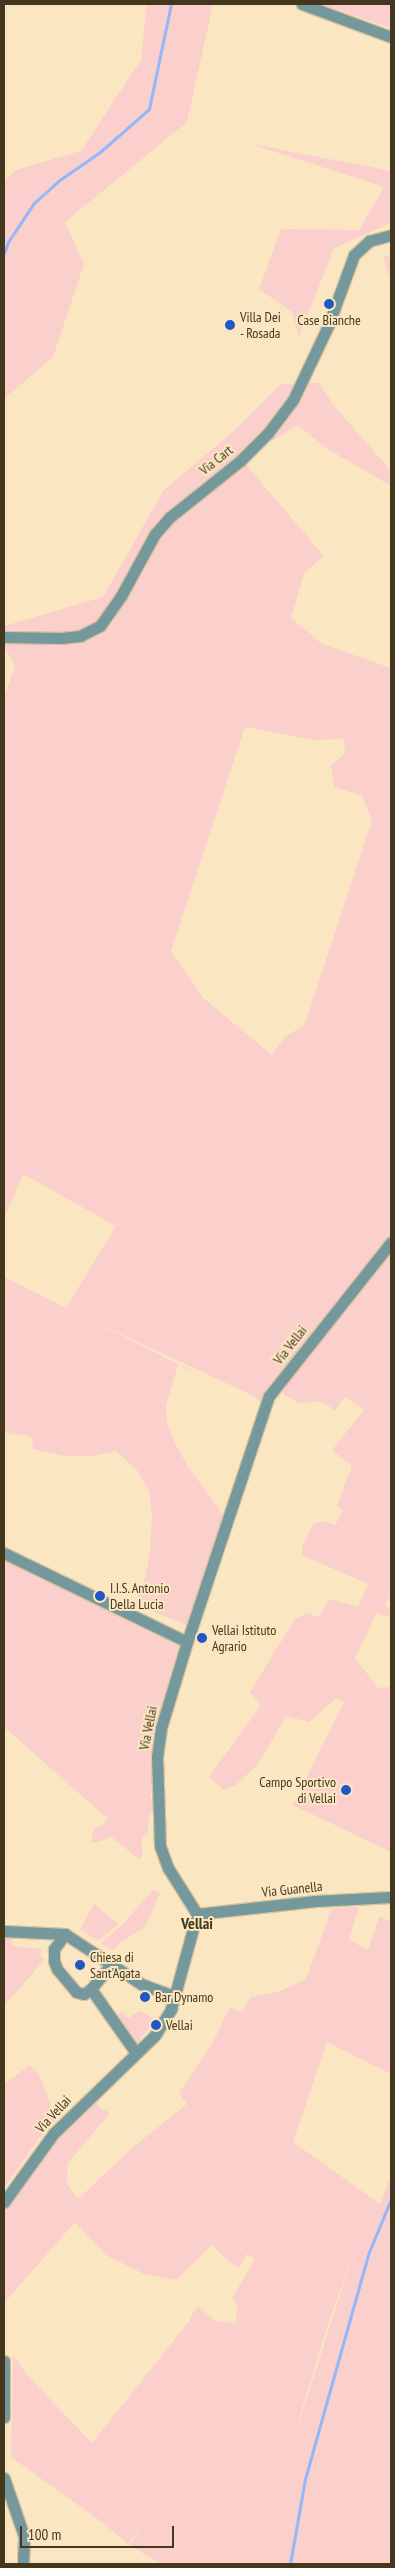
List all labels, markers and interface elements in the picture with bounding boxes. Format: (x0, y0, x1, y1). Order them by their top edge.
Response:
marker: Case Bianche (323, 298, 335, 310)
place label: Villa Dei - Rosada (240, 309, 281, 342)
place label: Case Bianche (297, 312, 361, 328)
marker: Villa Dei - Rosada (224, 319, 236, 331)
street label: Via Cart (196, 442, 236, 478)
street label: Via Vellai (270, 1322, 310, 1368)
place label: I.I.S. Antonio Della Lucia (110, 1580, 171, 1612)
marker: I.I.S. Antonio Della Lucia (94, 1590, 106, 1602)
place label: Vellai Istituto Agrario (212, 1622, 276, 1654)
marker: Vellai Istituto Agrario (196, 1632, 208, 1644)
street label: Via Vellai (135, 1704, 161, 1752)
place label: Campo Sportivo di Vellai (259, 1774, 336, 1806)
marker: Campo Sportivo di Vellai (340, 1784, 352, 1796)
street label: Via Guanella (261, 1877, 323, 1901)
district label: Vellai (181, 1913, 213, 1933)
place label: Chiesa di Sant'Agata (90, 1949, 140, 1981)
marker: Chiesa di Sant'Agata (74, 1959, 86, 1971)
place label: Bar Dynamo (155, 1989, 213, 2005)
marker: Bar Dynamo (139, 1991, 151, 2003)
place label: Vellai (166, 2017, 193, 2033)
marker: Vellai (150, 2019, 162, 2031)
street label: Via Vellai (32, 2092, 74, 2136)
scale bar (22, 2516, 176, 2548)
text: 100 m (28, 2525, 61, 2544)

